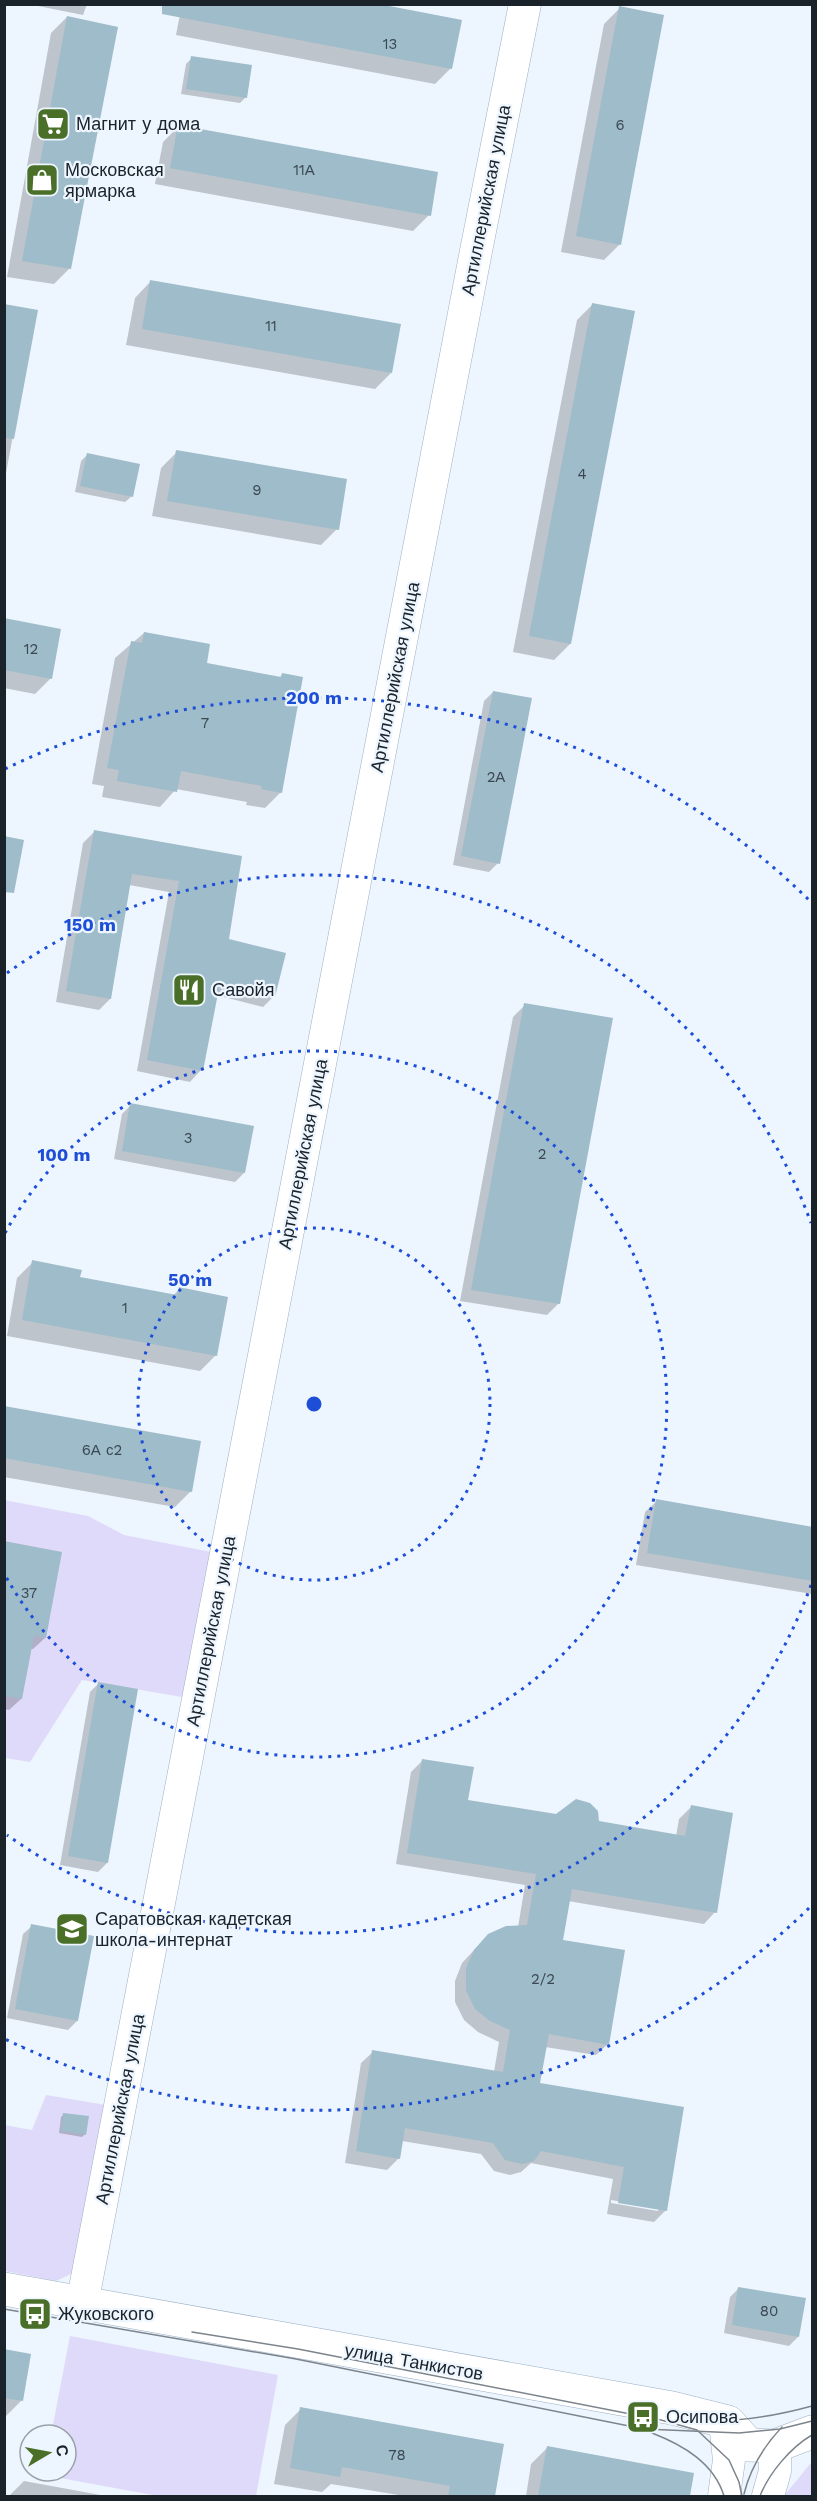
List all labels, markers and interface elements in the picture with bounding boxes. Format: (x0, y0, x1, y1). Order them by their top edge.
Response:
house number: 13 (383, 35, 397, 53)
street label: Артиллерийская улица (457, 102, 514, 297)
supermarket icon: Магнит у дома (35, 106, 71, 142)
place label: Магнит у дома (76, 113, 201, 134)
house number: 6 (615, 116, 625, 134)
place label: Московская ярмарка (65, 159, 164, 201)
house number: 11А (293, 161, 315, 179)
shop icon: Московская ярмарка (24, 162, 60, 198)
house number: 11 (265, 317, 277, 335)
house number: 4 (577, 465, 587, 483)
house number: 9 (252, 481, 262, 499)
street label: Артиллерийская улица (366, 579, 423, 774)
house number: 12 (24, 640, 38, 658)
text: 200 m (286, 687, 342, 708)
house number: 7 (201, 714, 209, 732)
house number: 2А (487, 768, 505, 786)
text: 150 m (64, 914, 116, 935)
restaurant icon: Савойя (171, 972, 207, 1008)
place label: Савойя (212, 979, 274, 1000)
street label: Артиллерийская улица (274, 1056, 331, 1251)
house number: 3 (184, 1129, 192, 1147)
text: 100 m (37, 1144, 91, 1165)
house number: 2 (538, 1145, 546, 1163)
text: 50 m (168, 1269, 212, 1290)
house number: 1 (122, 1299, 128, 1317)
centre of rings (304, 1394, 324, 1414)
house number: 6А с2 (82, 1441, 122, 1459)
street label: Артиллерийская улица (182, 1533, 239, 1728)
house number: 37 (21, 1584, 37, 1602)
place label: Саратовская кадетская школа-интернат (95, 1908, 292, 1950)
school or university icon: Саратовская кадетская школа-интернат (54, 1911, 90, 1947)
house number: 2/2 (531, 1970, 555, 1988)
street label: Артиллерийская улица (91, 2011, 148, 2206)
bus stop icon: Жуковского (17, 2296, 53, 2332)
house number: 80 (760, 2302, 778, 2320)
place label: Жуковского (58, 2303, 154, 2324)
street label: улица Танкистов (343, 2339, 485, 2384)
bus stop icon: Осипова (625, 2399, 661, 2435)
place label: Осипова (666, 2406, 739, 2427)
north arrow (18, 2423, 78, 2483)
text: С (52, 2443, 73, 2458)
house number: 78 (388, 2446, 406, 2464)

